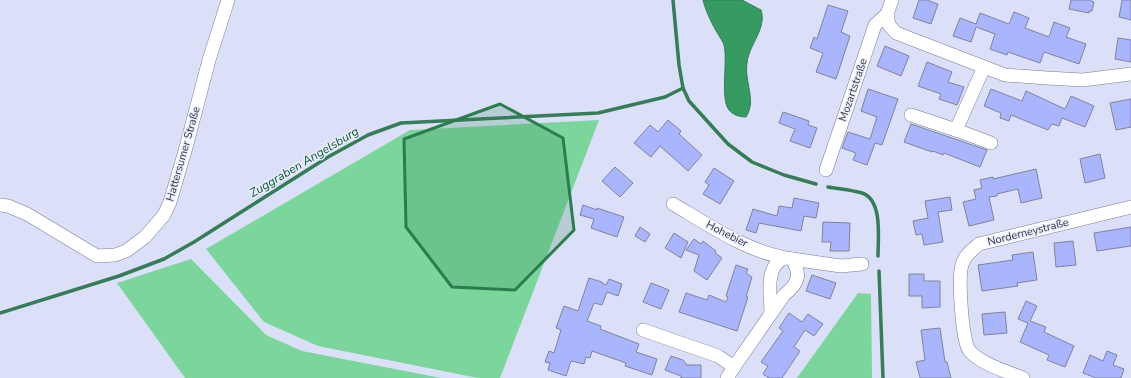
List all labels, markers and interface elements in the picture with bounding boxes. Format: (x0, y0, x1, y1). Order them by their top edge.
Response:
street label: Mozartstraße (835, 56, 871, 124)
street label: Hattersumer Straße (162, 105, 204, 203)
water label: Zuggraben Angelsburg (246, 123, 362, 201)
street label: Norderneystraße (986, 215, 1070, 249)
street label: Hohebier (703, 217, 751, 251)

